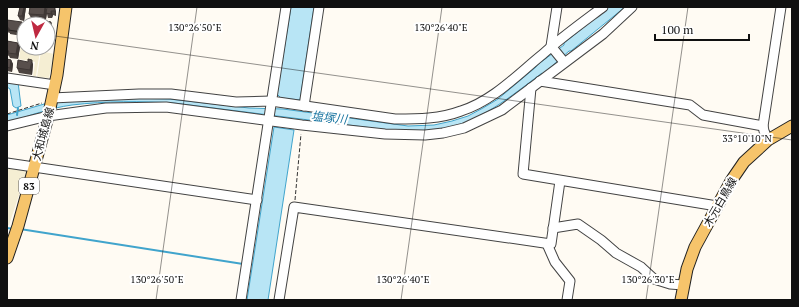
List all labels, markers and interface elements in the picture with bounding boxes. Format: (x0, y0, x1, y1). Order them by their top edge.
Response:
north arrow (16, 16, 56, 56)
scale bar (655, 16, 749, 42)
text: 130°26'50"E (168, 21, 222, 34)
text: 130°26'40"E (414, 21, 468, 34)
text: 100 m (661, 22, 694, 37)
text: N (29, 38, 40, 53)
street label: 大和城島線 (29, 106, 57, 162)
water label: 塩塚川 (310, 108, 350, 127)
text: 33°10'10"N (722, 132, 772, 145)
street label: 木元白鳥線 (700, 175, 740, 229)
road number: 83 (19, 178, 39, 194)
text: 130°26'50"E (130, 273, 184, 286)
text: 130°26'40"E (376, 273, 430, 286)
text: 130°26'30"E (621, 273, 675, 286)

